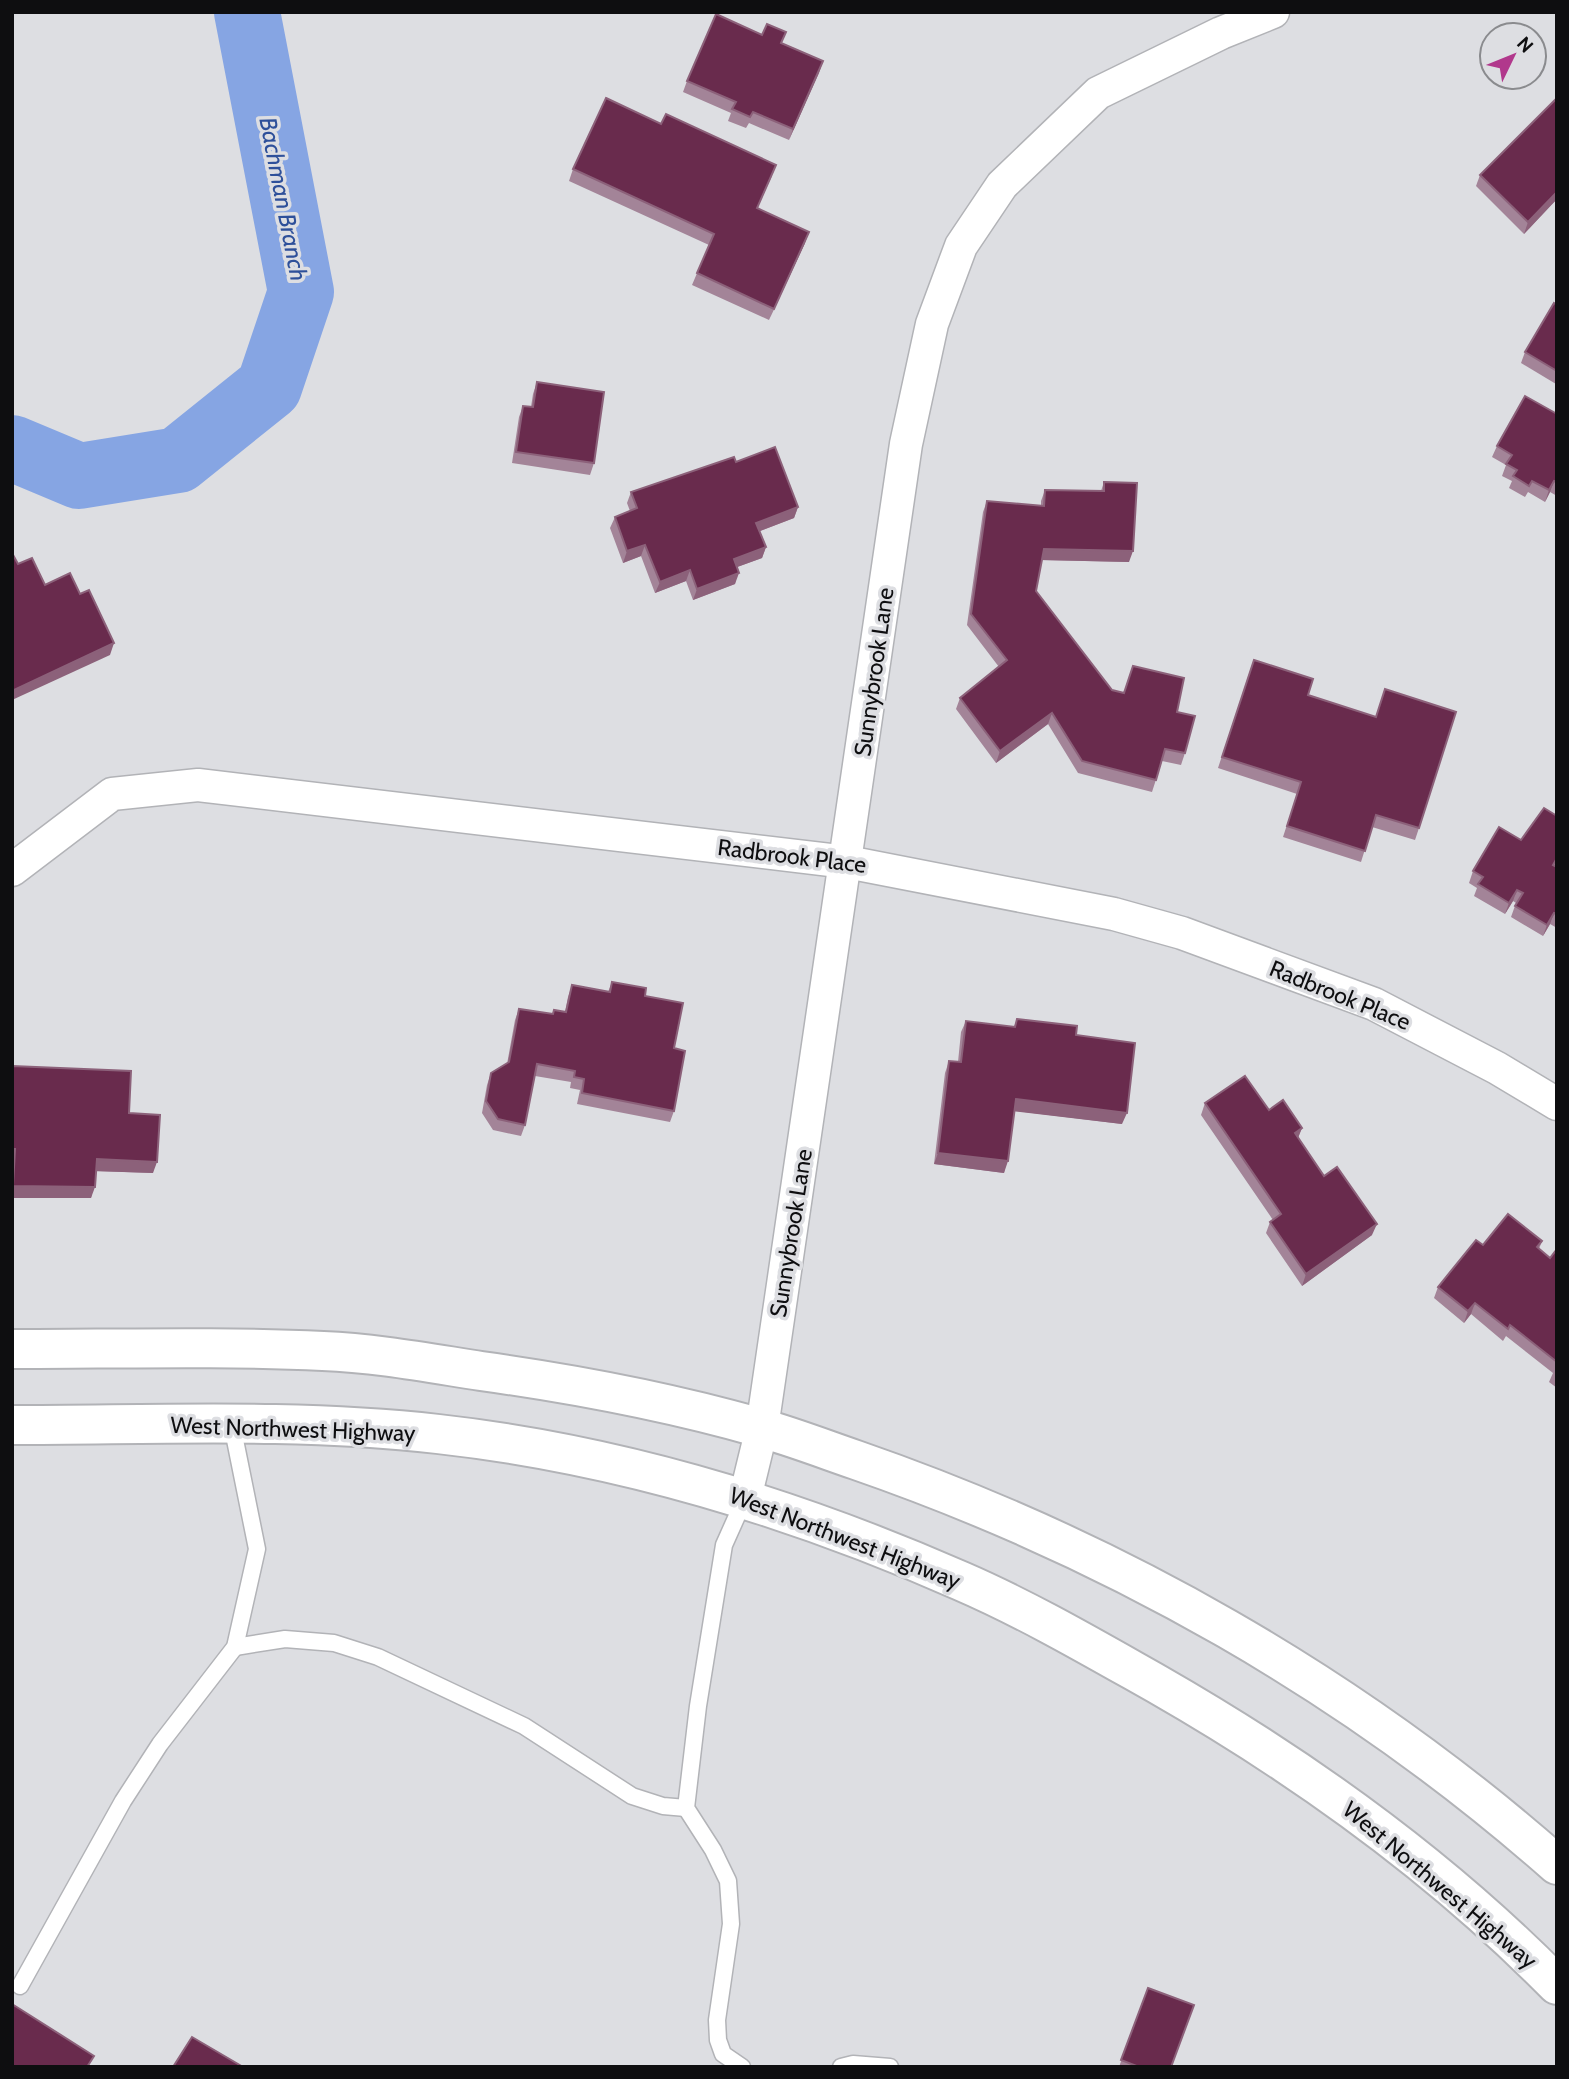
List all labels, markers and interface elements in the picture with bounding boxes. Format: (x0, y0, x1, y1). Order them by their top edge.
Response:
north arrow (1478, 21, 1548, 91)
text: N (1512, 32, 1538, 58)
water label: Bachman Branch (253, 115, 314, 283)
street label: Sunnybrook Lane (848, 586, 900, 758)
street label: Radbrook Place (716, 833, 868, 879)
street label: Radbrook Place (1265, 954, 1415, 1036)
street label: Sunnybrook Lane (764, 1147, 818, 1319)
street label: West Northwest Highway (170, 1411, 416, 1447)
street label: West Northwest Highway (726, 1481, 965, 1595)
street label: West Northwest Highway (1337, 1795, 1543, 1975)

